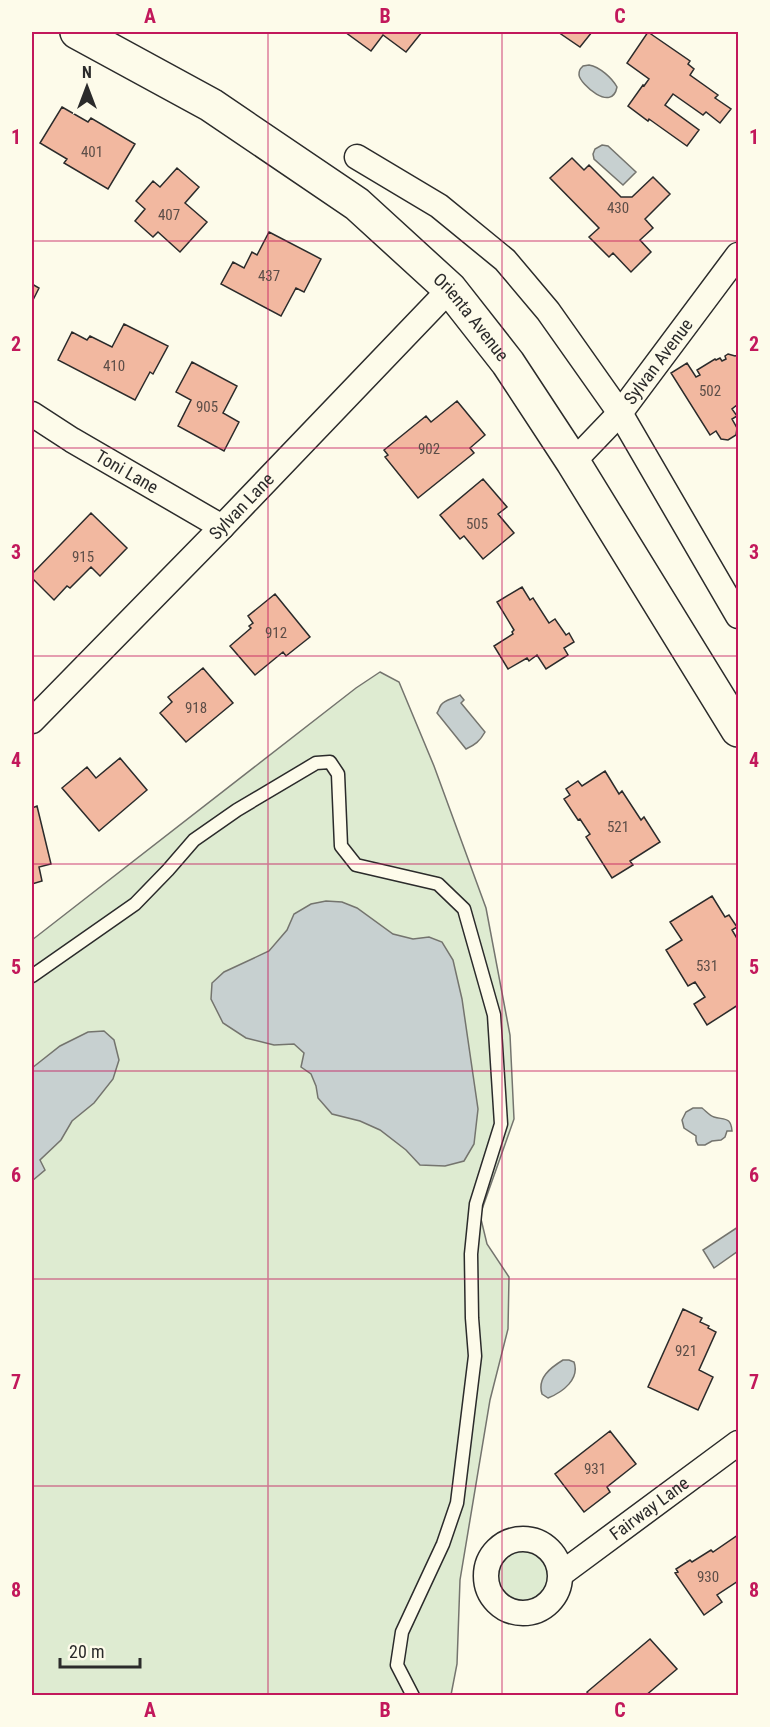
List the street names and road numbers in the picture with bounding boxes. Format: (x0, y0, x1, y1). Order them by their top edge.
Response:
street label: Orienta Avenue (429, 268, 513, 365)
street label: Sylvan Avenue (619, 314, 697, 408)
street label: Toni Lane (92, 445, 162, 498)
street label: Sylvan Lane (205, 468, 278, 544)
street label: Fairway Lane (606, 1472, 693, 1544)

